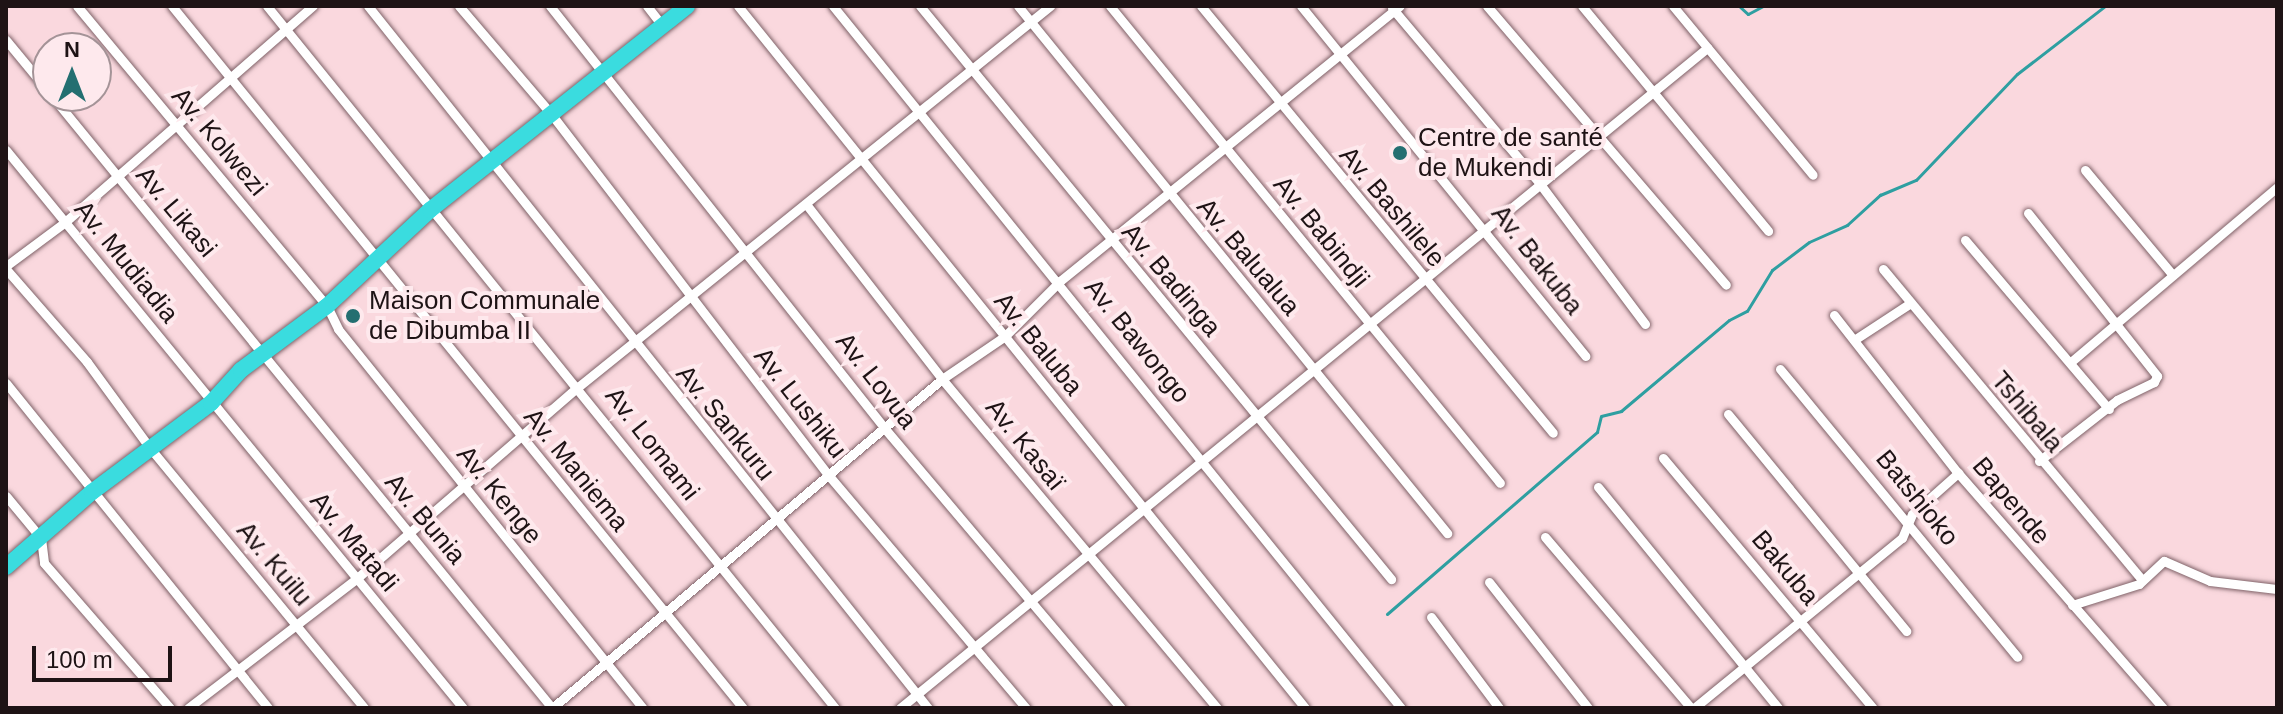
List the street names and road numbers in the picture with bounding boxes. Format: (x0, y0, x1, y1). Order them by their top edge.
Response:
street label: Av. Kolwezi (165, 81, 273, 203)
street label: Av. Bashilele (1333, 140, 1451, 274)
street label: Av. Likasi (129, 160, 223, 264)
street label: Av. Babindji (1266, 170, 1376, 294)
street label: Av. Balualua (1190, 192, 1306, 322)
street label: Av. Mudiadia (67, 195, 185, 329)
street label: Av. Bakuba (1485, 199, 1589, 321)
street label: Av. Badinga (1115, 217, 1227, 343)
street label: Av. Bawongo (1077, 273, 1197, 409)
street label: Av. Baluba (987, 286, 1089, 402)
street label: Av. Lovua (829, 327, 923, 435)
street label: Av. Lushiku (747, 341, 853, 465)
street label: Av. Sankuru (669, 359, 781, 487)
street label: Tshibala (1984, 365, 2070, 459)
street label: Av. Lomami (598, 381, 706, 507)
street label: Av. Kasaï (979, 393, 1071, 497)
street label: Av. Maniema (517, 402, 635, 538)
street label: Av. Kenge (450, 439, 548, 551)
street label: Batshioko (1869, 444, 1965, 552)
street label: Bapende (1966, 451, 2056, 551)
street label: Av. Bunia (378, 467, 472, 571)
street label: Av. Matadi (303, 486, 405, 598)
street label: Av. Kuilu (230, 516, 318, 612)
street label: Bakuba (1745, 524, 1825, 612)

